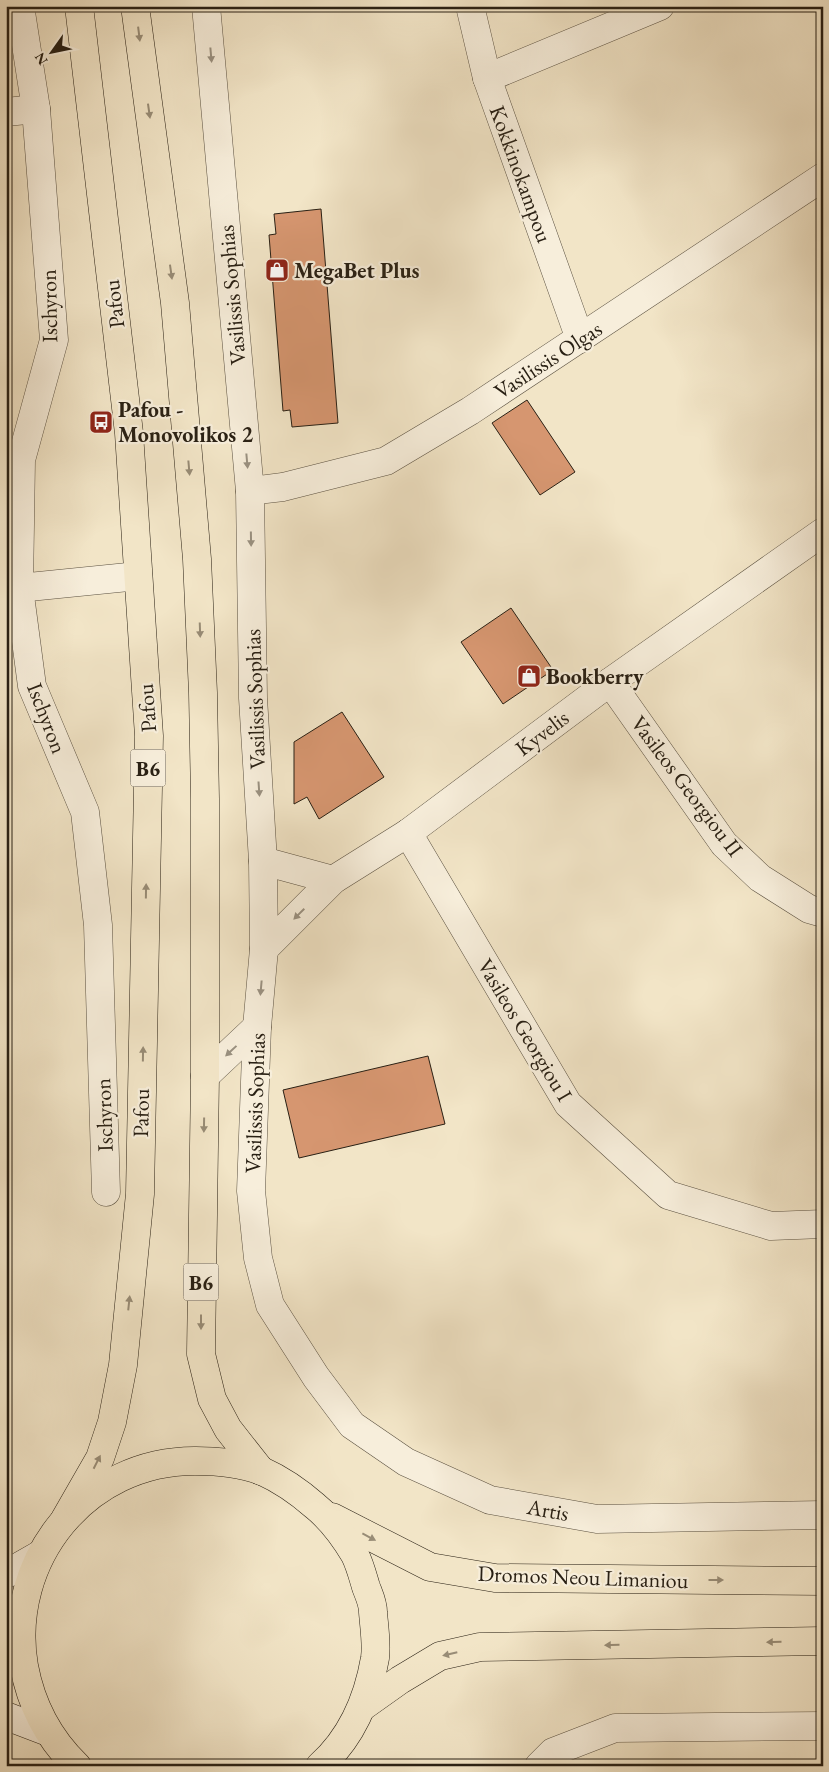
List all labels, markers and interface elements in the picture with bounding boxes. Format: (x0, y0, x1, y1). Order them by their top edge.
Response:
one-way arrow (135, 27, 143, 43)
north arrow (28, 28, 78, 78)
one-way arrow (208, 47, 216, 63)
text: N (30, 49, 52, 69)
street label: Kokkinokampou (483, 101, 559, 247)
one-way arrow (145, 103, 153, 119)
street label: Vasilissis Sophias (211, 224, 253, 366)
place label: MegaBet Plus (294, 256, 420, 285)
shop icon: MegaBet Plus (264, 257, 290, 283)
one-way arrow (167, 264, 175, 280)
street label: Ischyron (34, 269, 64, 343)
street label: Pafou (97, 278, 131, 330)
street label: Vasilissis Olgas (488, 314, 608, 406)
place label: Pafou - Monovolikos 2 (118, 395, 254, 449)
bus stop icon: Pafou - Monovolikos 2 (88, 409, 114, 435)
one-way arrow (243, 453, 251, 469)
one-way arrow (185, 461, 193, 477)
one-way arrow (247, 532, 255, 548)
one-way arrow (196, 623, 204, 639)
street label: Vasilissis Sophias (238, 628, 272, 770)
place label: Bookberry (546, 662, 644, 691)
shop icon: Bookberry (516, 663, 542, 689)
street label: Ischyron (20, 679, 74, 758)
street label: Pafou (131, 682, 163, 733)
street label: Kyvelis (509, 703, 575, 763)
street label: Vasileos Georgiou II (624, 710, 750, 863)
road number: B6 (130, 750, 166, 786)
one-way arrow (255, 781, 263, 797)
one-way arrow (142, 883, 150, 899)
one-way arrow (293, 908, 305, 920)
street label: Vasileos Georgiou I (471, 953, 579, 1107)
one-way arrow (257, 980, 265, 996)
street label: Vasilissis Sophias (238, 1032, 272, 1174)
one-way arrow (225, 1045, 237, 1057)
one-way arrow (139, 1046, 147, 1062)
street label: Ischyron (88, 1077, 120, 1152)
street label: Pafou (126, 1088, 156, 1138)
one-way arrow (200, 1117, 208, 1133)
road number: B6 (184, 1264, 218, 1300)
one-way arrow (125, 1295, 133, 1311)
one-way arrow (197, 1315, 205, 1331)
one-way arrow (93, 1454, 101, 1469)
street label: Artis (524, 1492, 571, 1528)
one-way arrow (362, 1533, 376, 1541)
street label: Dromos Neou Limaniou (477, 1559, 689, 1595)
one-way arrow (708, 1576, 724, 1584)
one-way arrow (766, 1638, 782, 1646)
one-way arrow (603, 1641, 619, 1649)
one-way arrow (442, 1650, 457, 1658)

